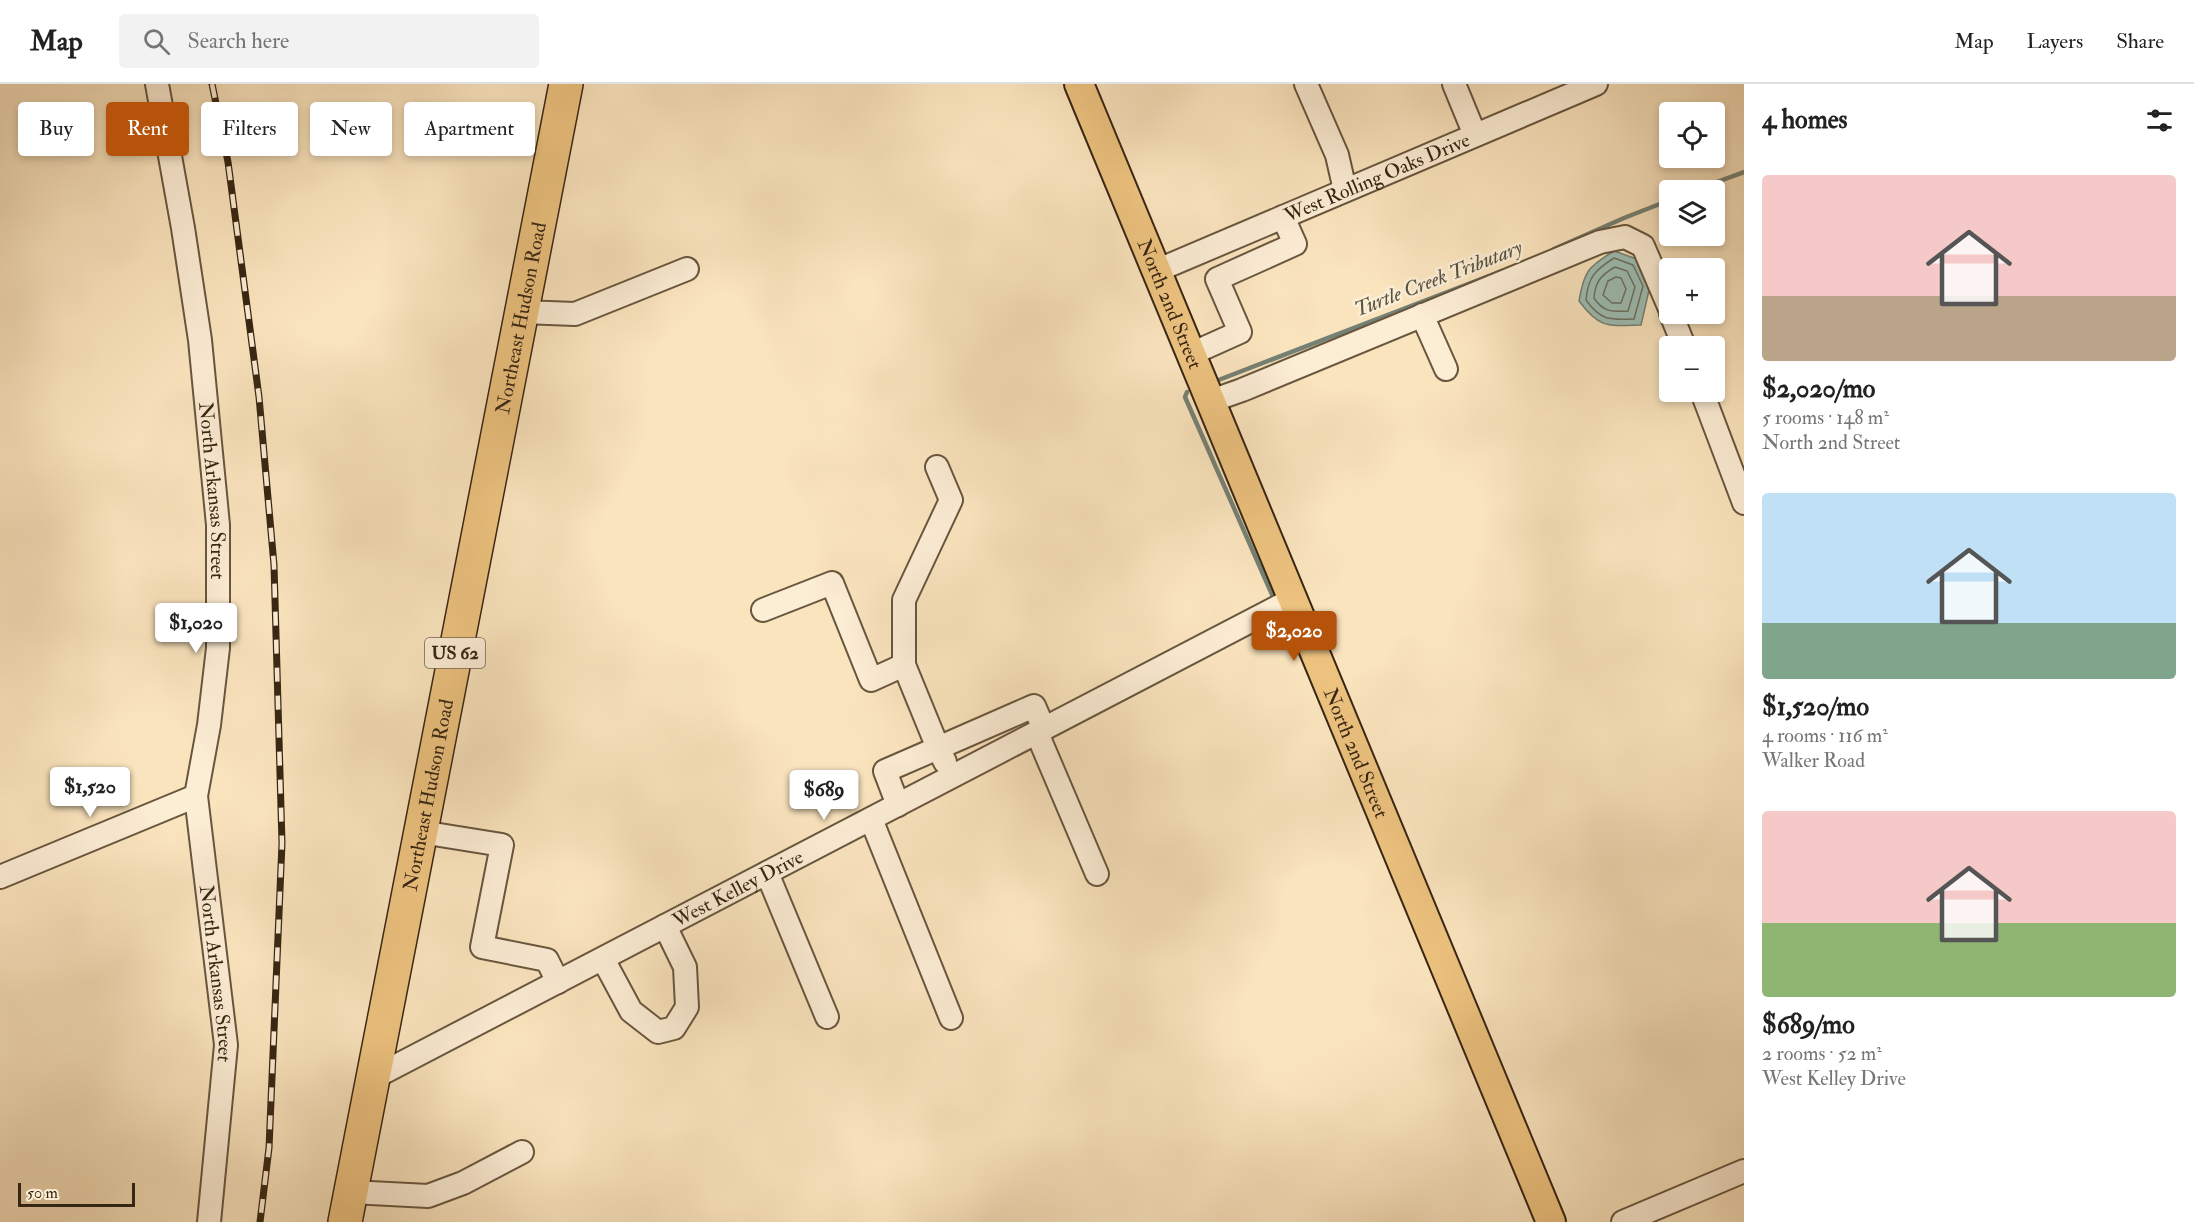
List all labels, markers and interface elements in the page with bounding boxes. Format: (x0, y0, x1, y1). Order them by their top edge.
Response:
search box (119, 14, 539, 68)
text: Map (30, 24, 83, 59)
icon: search (140, 25, 173, 58)
text: Search here (188, 27, 289, 55)
text: Map (1954, 28, 1994, 55)
text: Layers (2027, 28, 2083, 55)
text: Share (2116, 28, 2164, 55)
chip: Buy (18, 102, 94, 156)
chip: Rent (106, 102, 189, 156)
chip: Filters (201, 102, 298, 156)
chip: New (310, 102, 392, 156)
chip: Apartment (404, 102, 535, 156)
map controls (1659, 102, 1725, 402)
button: locate (1659, 102, 1725, 168)
text: 4 homes (1762, 104, 1848, 136)
icon: filters (2143, 104, 2176, 137)
street label: West Rolling Oaks Drive (1280, 127, 1474, 228)
button: layers (1659, 180, 1725, 246)
icon: home (1915, 214, 2023, 322)
street label: Northeast Hudson Road (490, 220, 552, 416)
water label: Turtle Creek Tributary (1350, 234, 1527, 323)
street label: North 2nd Street (1132, 235, 1208, 373)
button: + (1659, 258, 1725, 324)
button: − (1659, 336, 1725, 402)
text: $2,020/mo (1762, 373, 1875, 405)
street label: North Arkansas Street (193, 401, 230, 580)
text: 5 rooms · 148 m² (1762, 405, 1889, 430)
text: North 2nd Street (1762, 430, 1900, 455)
icon: home (1915, 532, 2023, 640)
pin: $1,020 (147, 603, 245, 654)
text: $1,020 (169, 610, 223, 635)
pin: $2,020 (1245, 611, 1343, 662)
text: $2,020 (1266, 618, 1322, 643)
road number: US 62 (425, 638, 485, 668)
street label: North 2nd Street (1318, 684, 1394, 822)
text: $1,520/mo (1762, 691, 1869, 723)
street label: Northeast Hudson Road (398, 697, 459, 893)
text: 4 rooms · 116 m² (1762, 723, 1888, 748)
text: Walker Road (1762, 748, 1865, 773)
pin: $1,520 (41, 767, 139, 818)
pin: $689 (788, 770, 860, 821)
text: $1,520 (64, 774, 116, 799)
text: $689 (803, 777, 845, 802)
street label: West Kelley Drive (667, 844, 807, 933)
icon: home (1915, 850, 2023, 958)
street label: North Arkansas Street (194, 884, 238, 1064)
text: $689/mo (1762, 1009, 1855, 1041)
text: 2 rooms · 52 m² (1762, 1041, 1882, 1066)
text: West Kelley Drive (1762, 1066, 1906, 1091)
scale bar (18, 1180, 135, 1208)
text: 50 m (27, 1183, 58, 1203)

